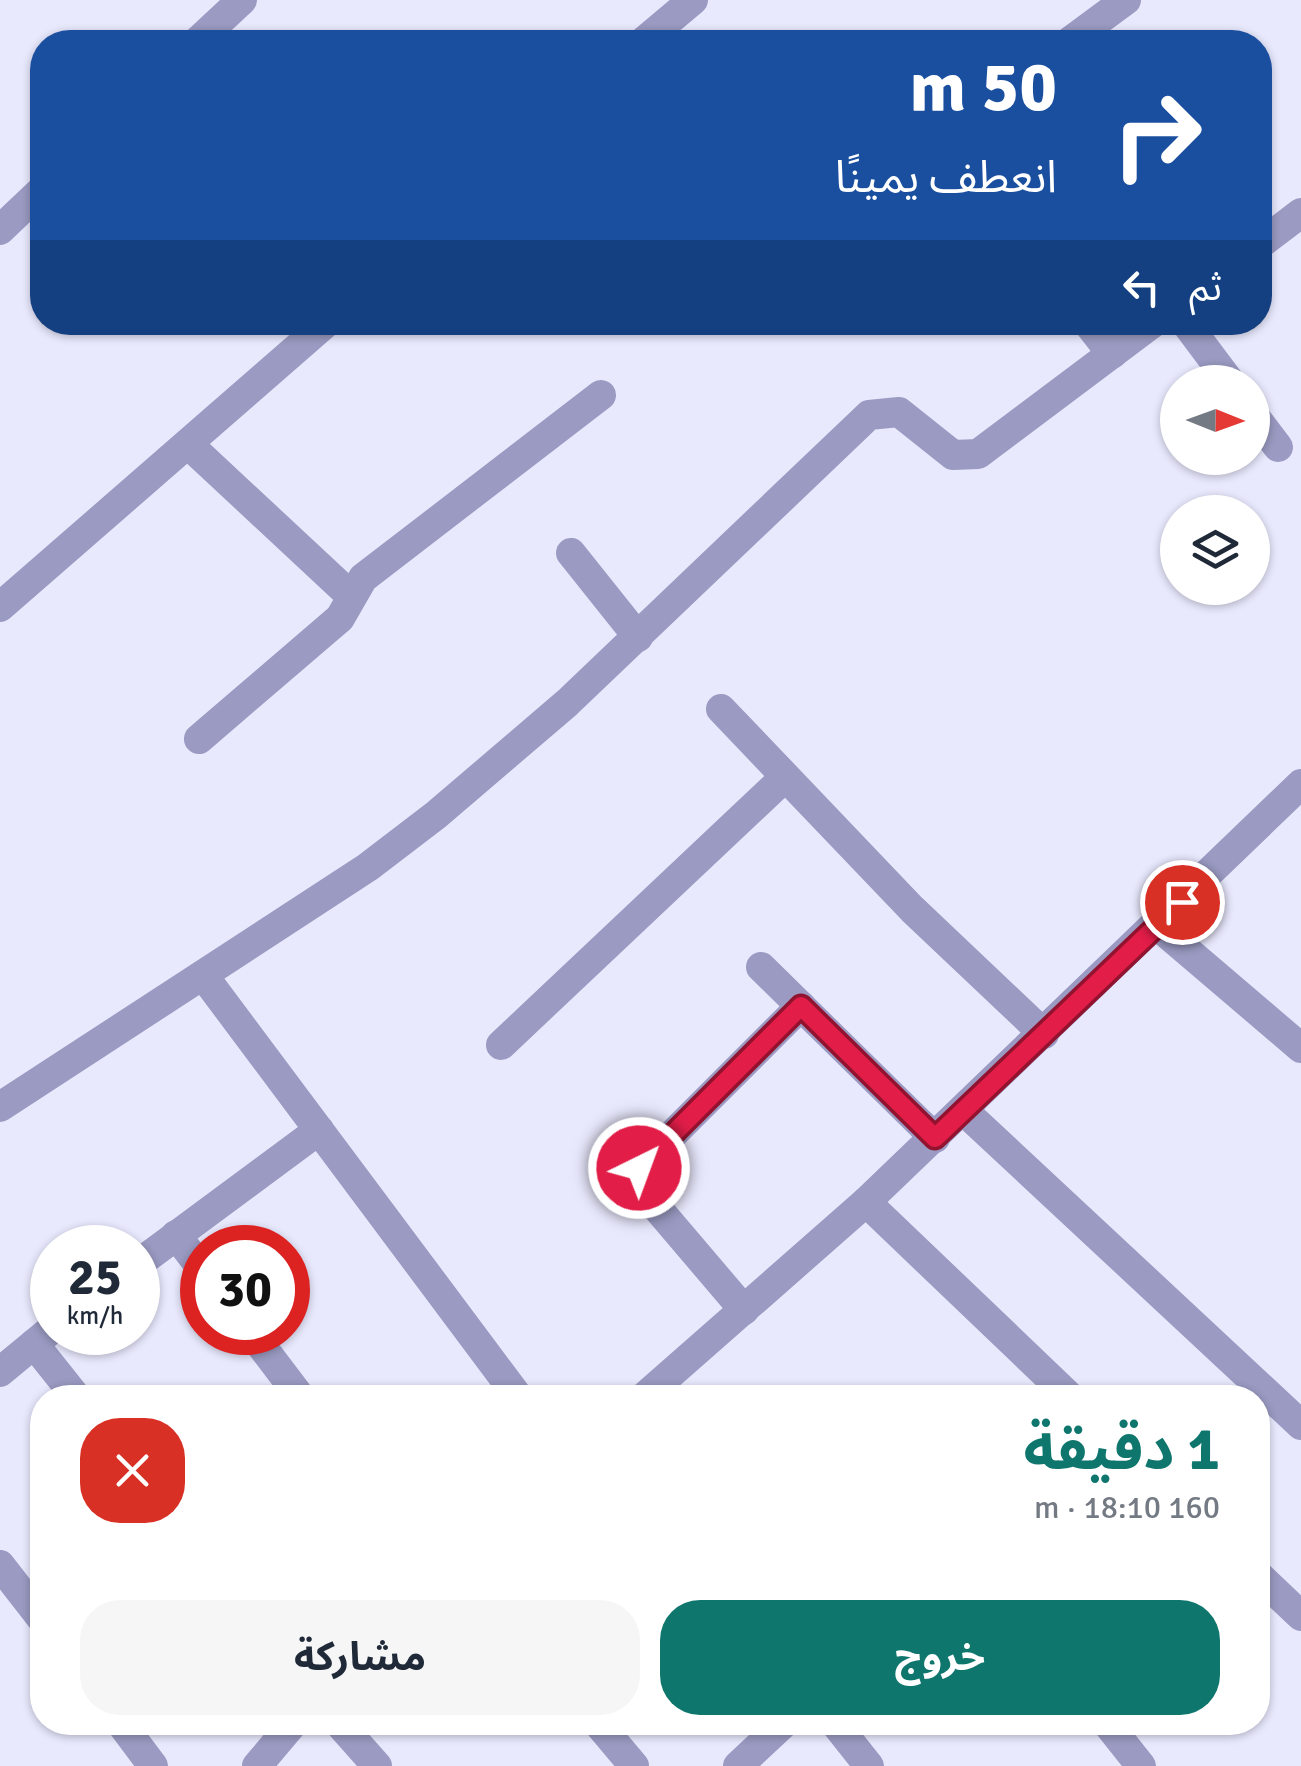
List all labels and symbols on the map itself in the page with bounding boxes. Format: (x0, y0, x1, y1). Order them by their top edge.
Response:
north arrow (1160, 365, 1270, 475)
pin (1140, 860, 1225, 945)
position arrow (587, 1116, 691, 1220)
speed limit sign: 30 (180, 1225, 310, 1355)

